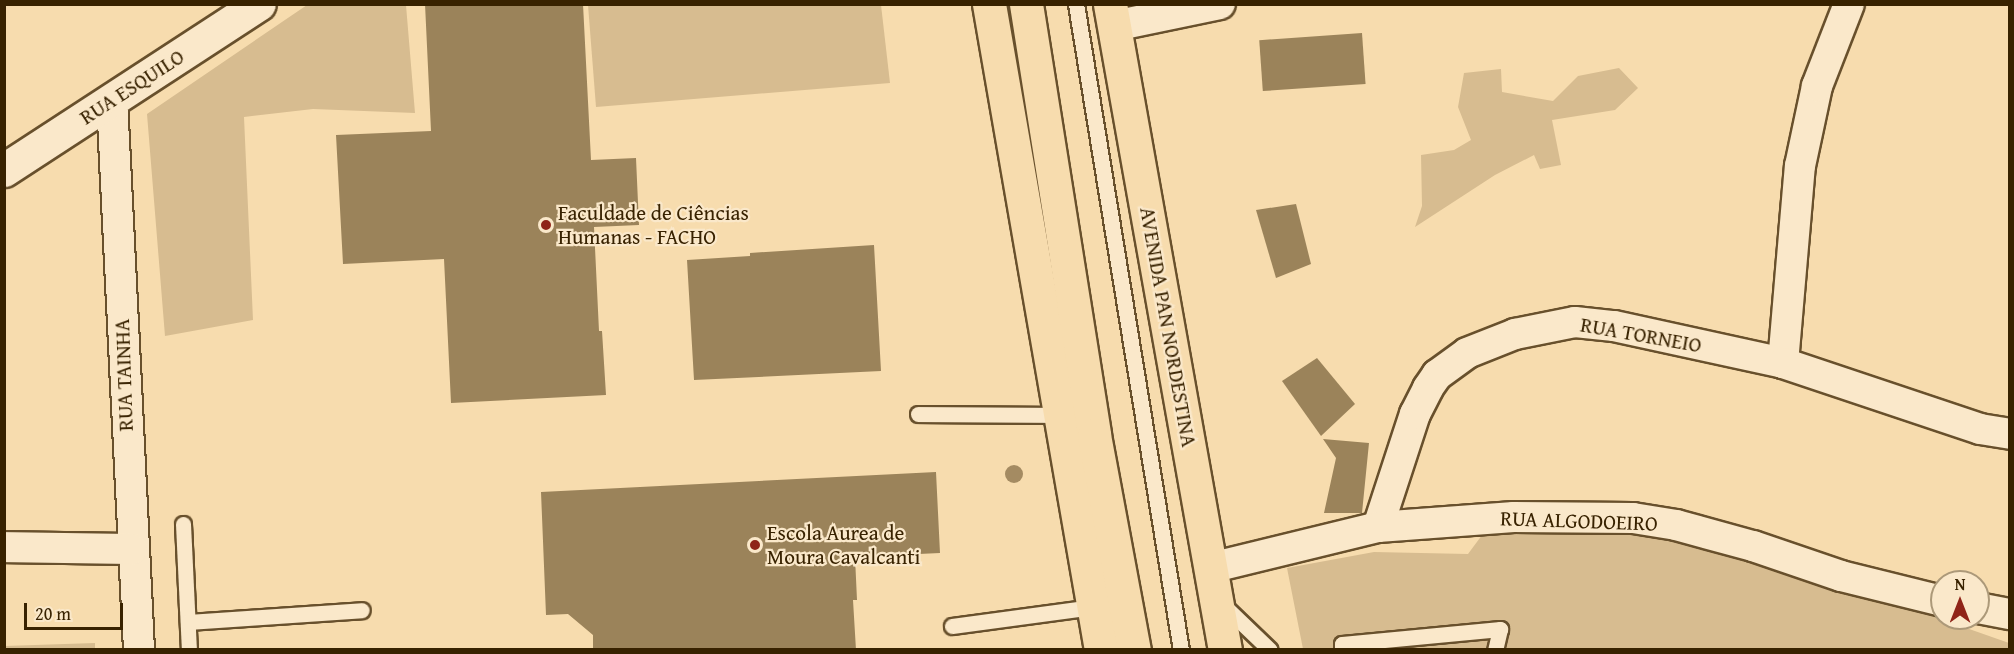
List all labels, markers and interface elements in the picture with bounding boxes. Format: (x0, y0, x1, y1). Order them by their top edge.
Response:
street label: RUA ESQUILO (75, 44, 189, 130)
place label: Faculdade de Ciências Humanas - FACHO (558, 200, 749, 250)
street label: AVENIDA PAN NORDESTINA (1134, 205, 1202, 449)
marker: Faculdade de Ciências Humanas - FACHO (539, 218, 553, 232)
street label: RUA TORNEIO (1579, 312, 1703, 358)
street label: RUA TAINHA (109, 318, 139, 432)
street label: RUA ALGODOEIRO (1500, 506, 1658, 536)
place label: Escola Aurea de Moura Cavalcanti (767, 520, 921, 570)
marker: Escola Aurea de Moura Cavalcanti (748, 538, 762, 552)
north arrow (1930, 570, 1990, 630)
text: N (1955, 572, 1965, 596)
scale bar (27, 591, 126, 629)
text: 20 m (35, 600, 71, 627)

